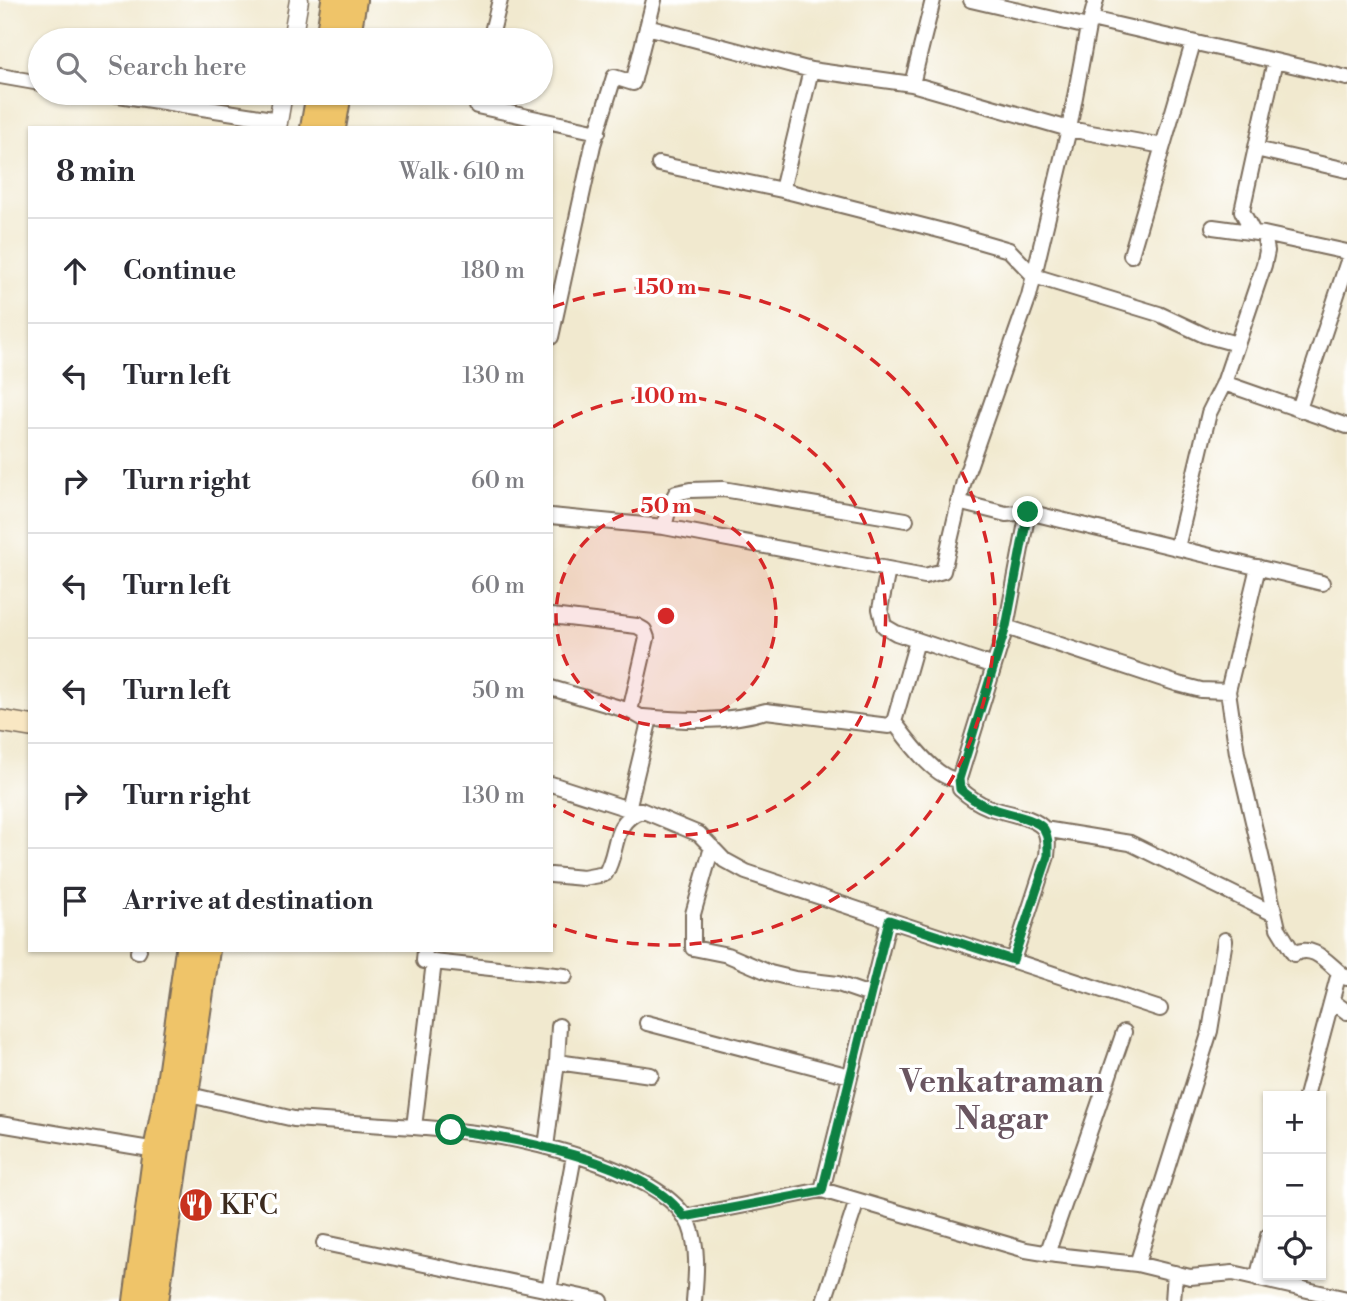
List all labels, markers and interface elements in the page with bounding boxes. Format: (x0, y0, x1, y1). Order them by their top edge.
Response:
search box (28, 28, 553, 105)
icon: search (52, 48, 90, 86)
text: Search here (108, 51, 247, 83)
text: 8 min (56, 153, 135, 191)
text: Walk · 610 m (399, 158, 525, 186)
icon: ahead (56, 252, 94, 290)
text: Continue (123, 255, 236, 287)
text: 180 m (461, 257, 525, 285)
text: 150 m (636, 275, 696, 301)
icon: left (56, 357, 94, 395)
text: Turn left (123, 360, 231, 392)
text: 130 m (462, 362, 525, 390)
text: 100 m (635, 384, 697, 410)
icon: right (56, 462, 94, 500)
text: Turn right (123, 465, 251, 497)
text: 60 m (471, 467, 525, 495)
text: 50 m (641, 494, 691, 520)
route end (1012, 496, 1043, 527)
icon: left (56, 567, 94, 605)
text: Turn left (123, 570, 231, 602)
text: 60 m (471, 572, 525, 600)
centre of rings (654, 604, 678, 628)
icon: left (56, 672, 94, 710)
text: Turn left (123, 675, 231, 707)
text: 50 m (472, 677, 525, 705)
icon: right (56, 777, 94, 815)
text: Turn right (123, 780, 251, 812)
text: 130 m (462, 782, 525, 810)
icon: arrive (56, 882, 94, 920)
text: Arrive at destination (123, 885, 373, 917)
district label: Venkatraman Nagar (899, 1062, 1104, 1139)
map controls (1263, 1091, 1326, 1280)
button: + (1263, 1091, 1326, 1154)
route start (435, 1114, 466, 1145)
button: − (1263, 1154, 1326, 1217)
restaurant icon: KFC (177, 1186, 215, 1224)
place label: KFC (220, 1188, 278, 1223)
button: locate (1263, 1217, 1326, 1280)

